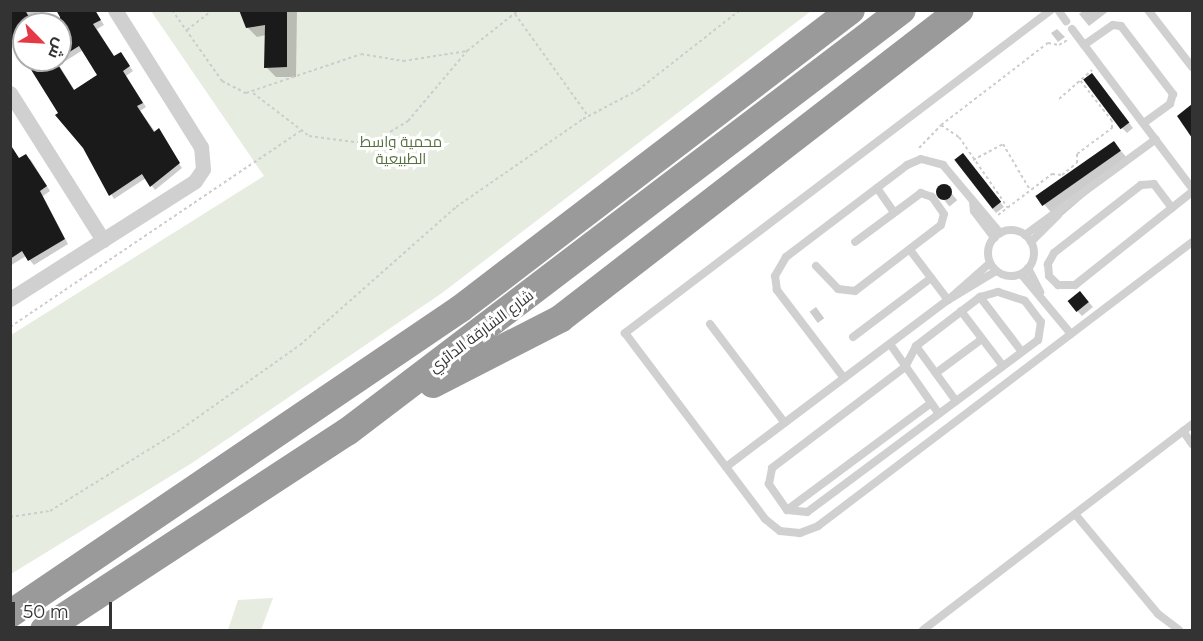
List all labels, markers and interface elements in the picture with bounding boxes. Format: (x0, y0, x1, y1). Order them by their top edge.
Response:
north arrow (12, 12, 72, 72)
text: ش (44, 35, 70, 62)
park label: محمية واسط الطبيعية (360, 132, 442, 167)
street label: شارع الشارقة الدائري (425, 286, 537, 376)
scale bar (15, 590, 116, 628)
text: 50 m (23, 601, 69, 623)

